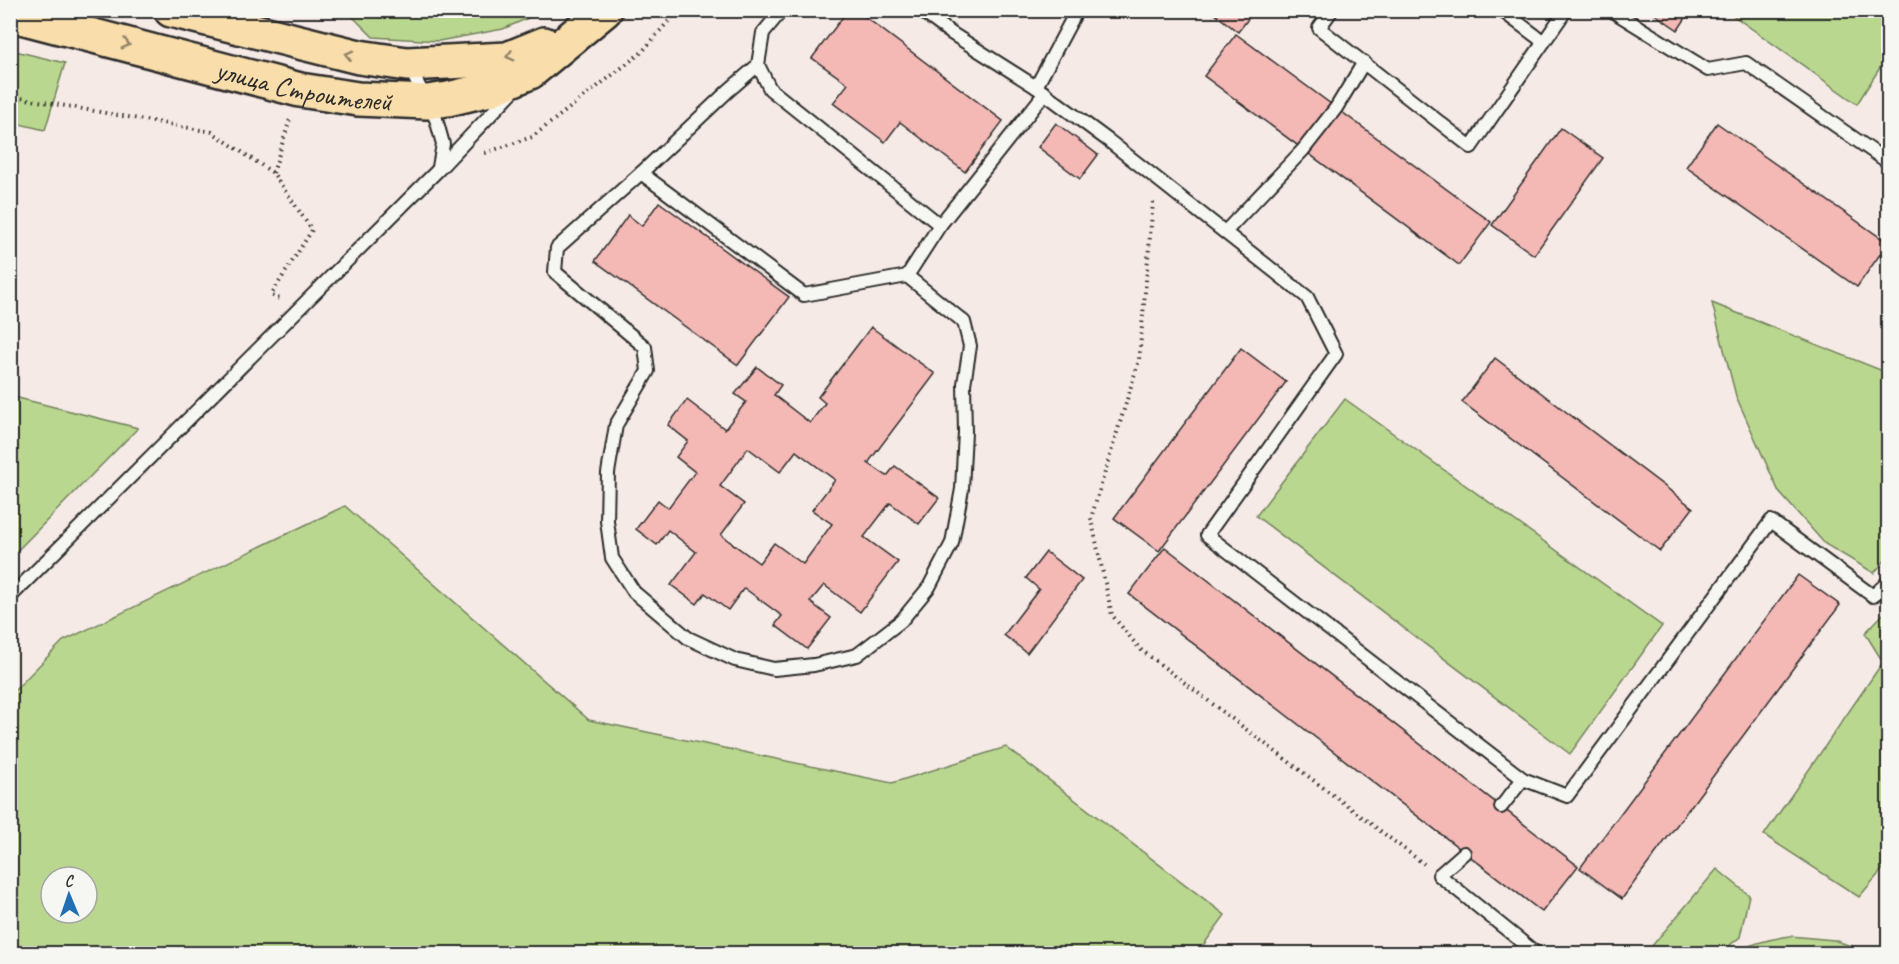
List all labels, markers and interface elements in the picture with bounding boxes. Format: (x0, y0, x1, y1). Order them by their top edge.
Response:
one-way arrow (120, 37, 131, 49)
one-way arrow (344, 49, 354, 62)
one-way arrow (505, 49, 515, 62)
street label: улица Строителей (210, 51, 394, 119)
north arrow (39, 865, 99, 925)
text: С (64, 871, 75, 891)

